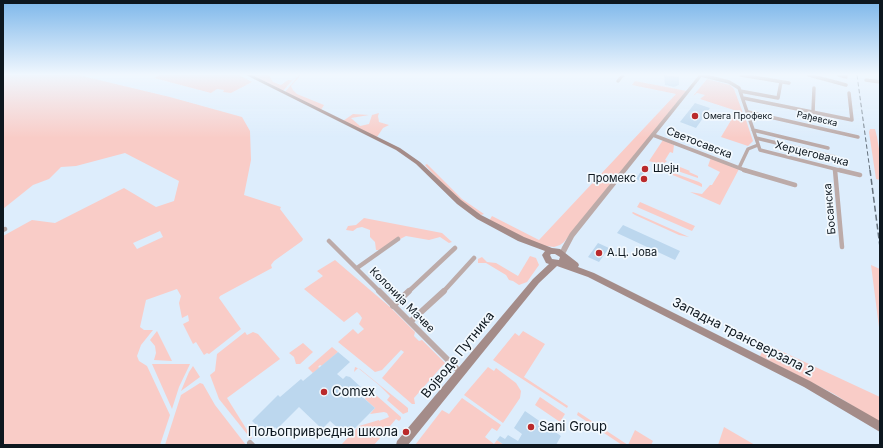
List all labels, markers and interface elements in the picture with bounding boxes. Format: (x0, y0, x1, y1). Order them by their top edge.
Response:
street label: Рађевска (796, 109, 838, 129)
marker: Омега Профекс (690, 111, 700, 121)
place label: Омега Профекс (703, 111, 772, 121)
street label: Светосавска (664, 124, 734, 162)
street label: Херцеговачка (774, 138, 850, 170)
place label: Шејн (653, 162, 679, 176)
marker: Шејн (640, 164, 650, 174)
place label: Промекс (588, 172, 636, 186)
marker: Промекс (639, 174, 649, 184)
street label: Босанска (821, 183, 839, 235)
place label: А.Ц. Јова (607, 246, 657, 260)
marker: А.Ц. Јова (594, 248, 604, 258)
street label: Колонија Мачве (367, 265, 437, 335)
street label: Западна трансверзала 2 (670, 294, 816, 380)
street label: Војводе Путника (418, 308, 498, 402)
place label: Comex (332, 384, 375, 400)
marker: Comex (319, 387, 329, 397)
place label: Sani Group (539, 419, 607, 435)
marker: Sani Group (526, 422, 536, 432)
place label: Пољопривредна школа (248, 424, 398, 440)
marker: Пољопривредна школа (401, 427, 411, 437)

